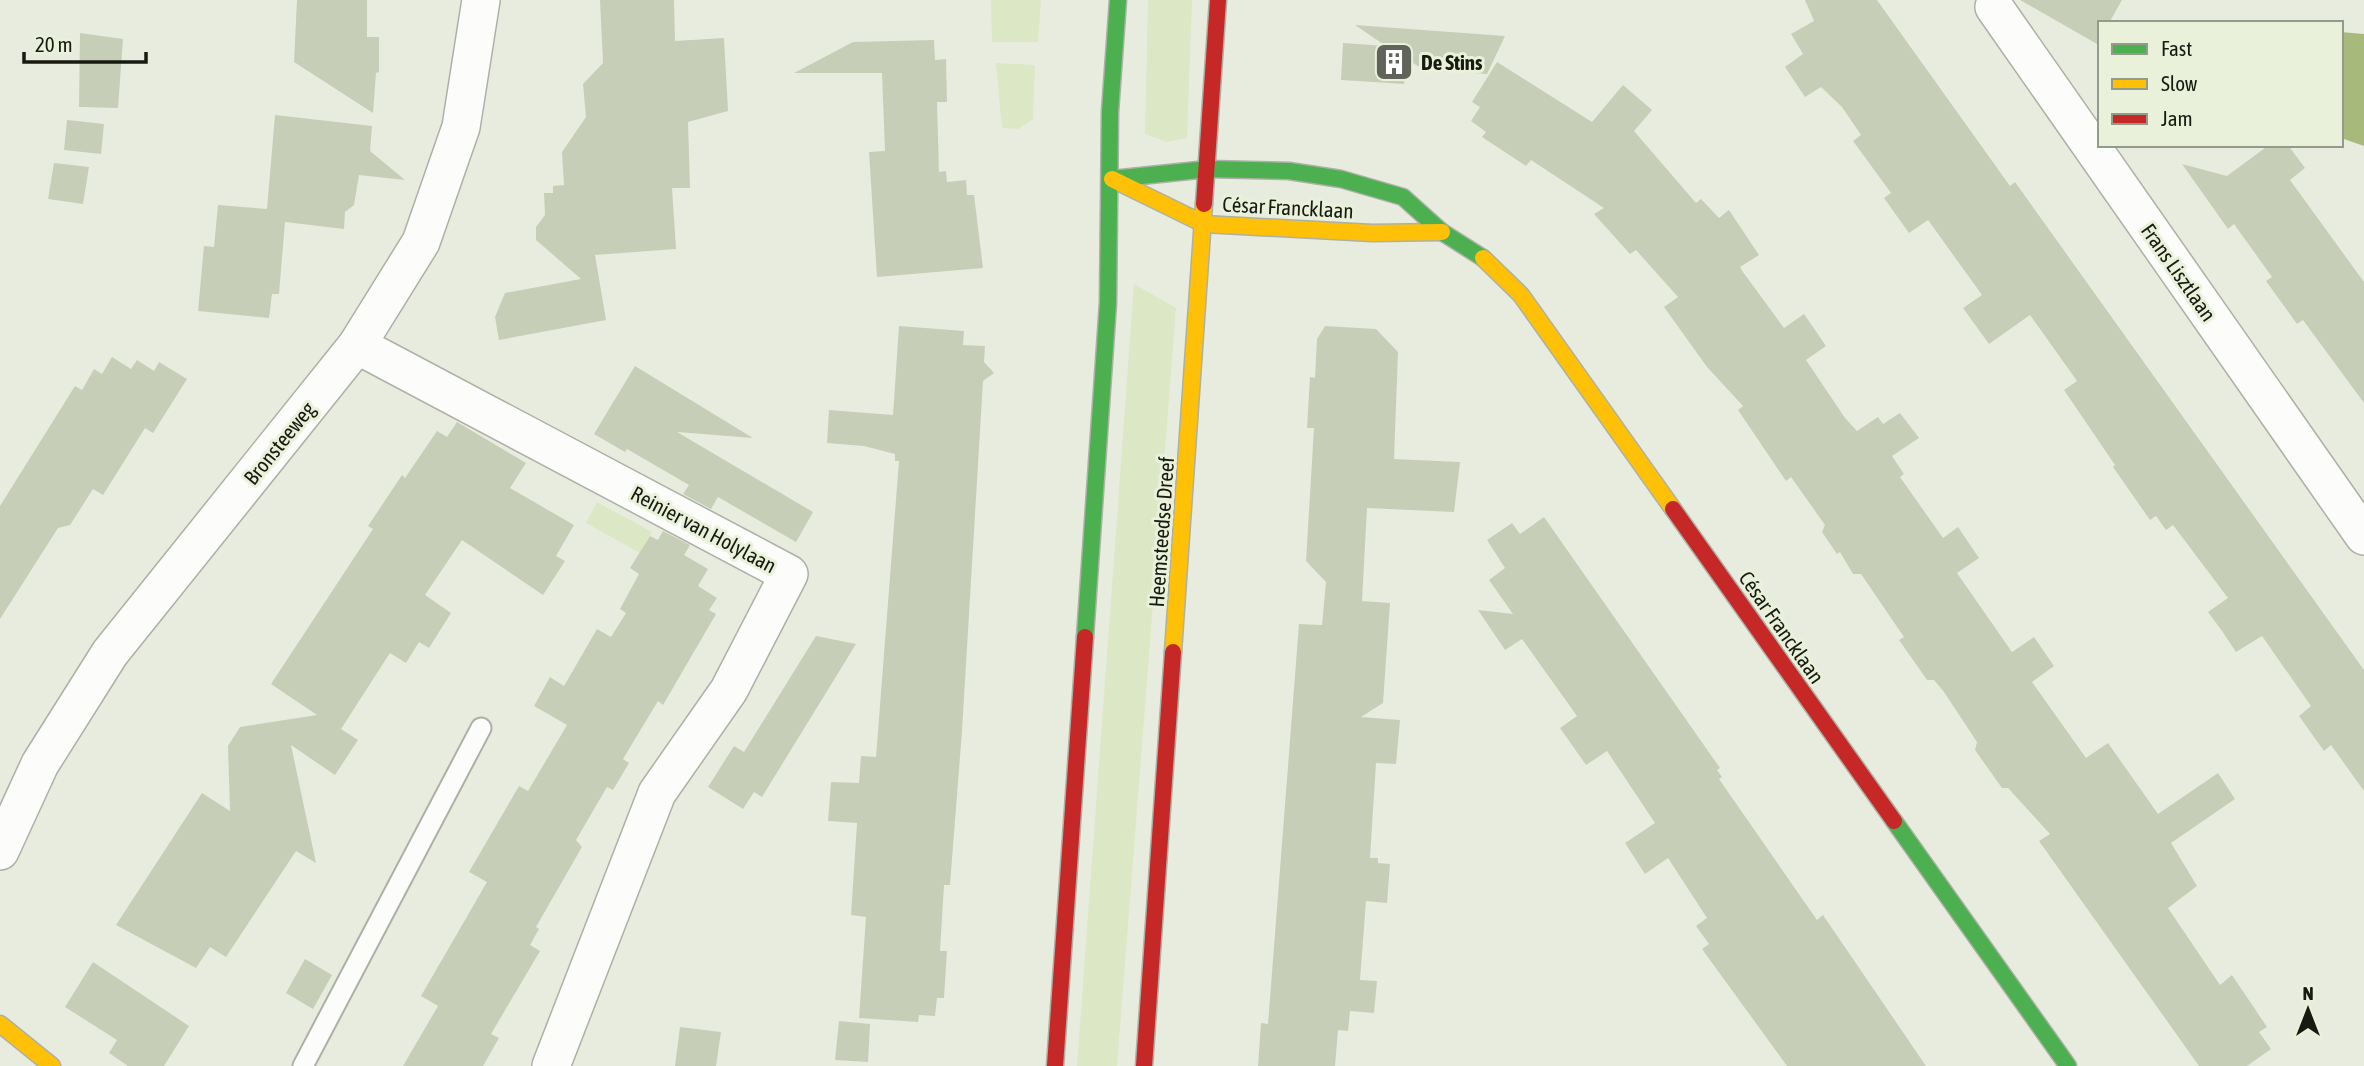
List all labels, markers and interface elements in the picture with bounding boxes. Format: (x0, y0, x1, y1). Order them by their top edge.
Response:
scale bar (24, 21, 147, 65)
legend (2098, 21, 2343, 147)
text: 20 m (35, 32, 73, 56)
text: Fast (2161, 36, 2192, 60)
building icon: De Stins (1373, 41, 1415, 83)
place label: De Stins (1421, 50, 1483, 74)
text: Slow (2161, 71, 2198, 95)
text: Jam (2161, 106, 2193, 130)
street label: César Francklaan (1222, 192, 1354, 222)
street label: Frans Lisztlaan (2137, 219, 2221, 325)
street label: Bronsteeweg (238, 397, 320, 489)
street label: Heemsteedse Dreef (1144, 456, 1178, 608)
street label: Reinier van Holylaan (627, 481, 781, 577)
street label: César Francklaan (1735, 566, 1829, 688)
north arrow (2273, 975, 2343, 1045)
text: N (2302, 982, 2314, 1004)

